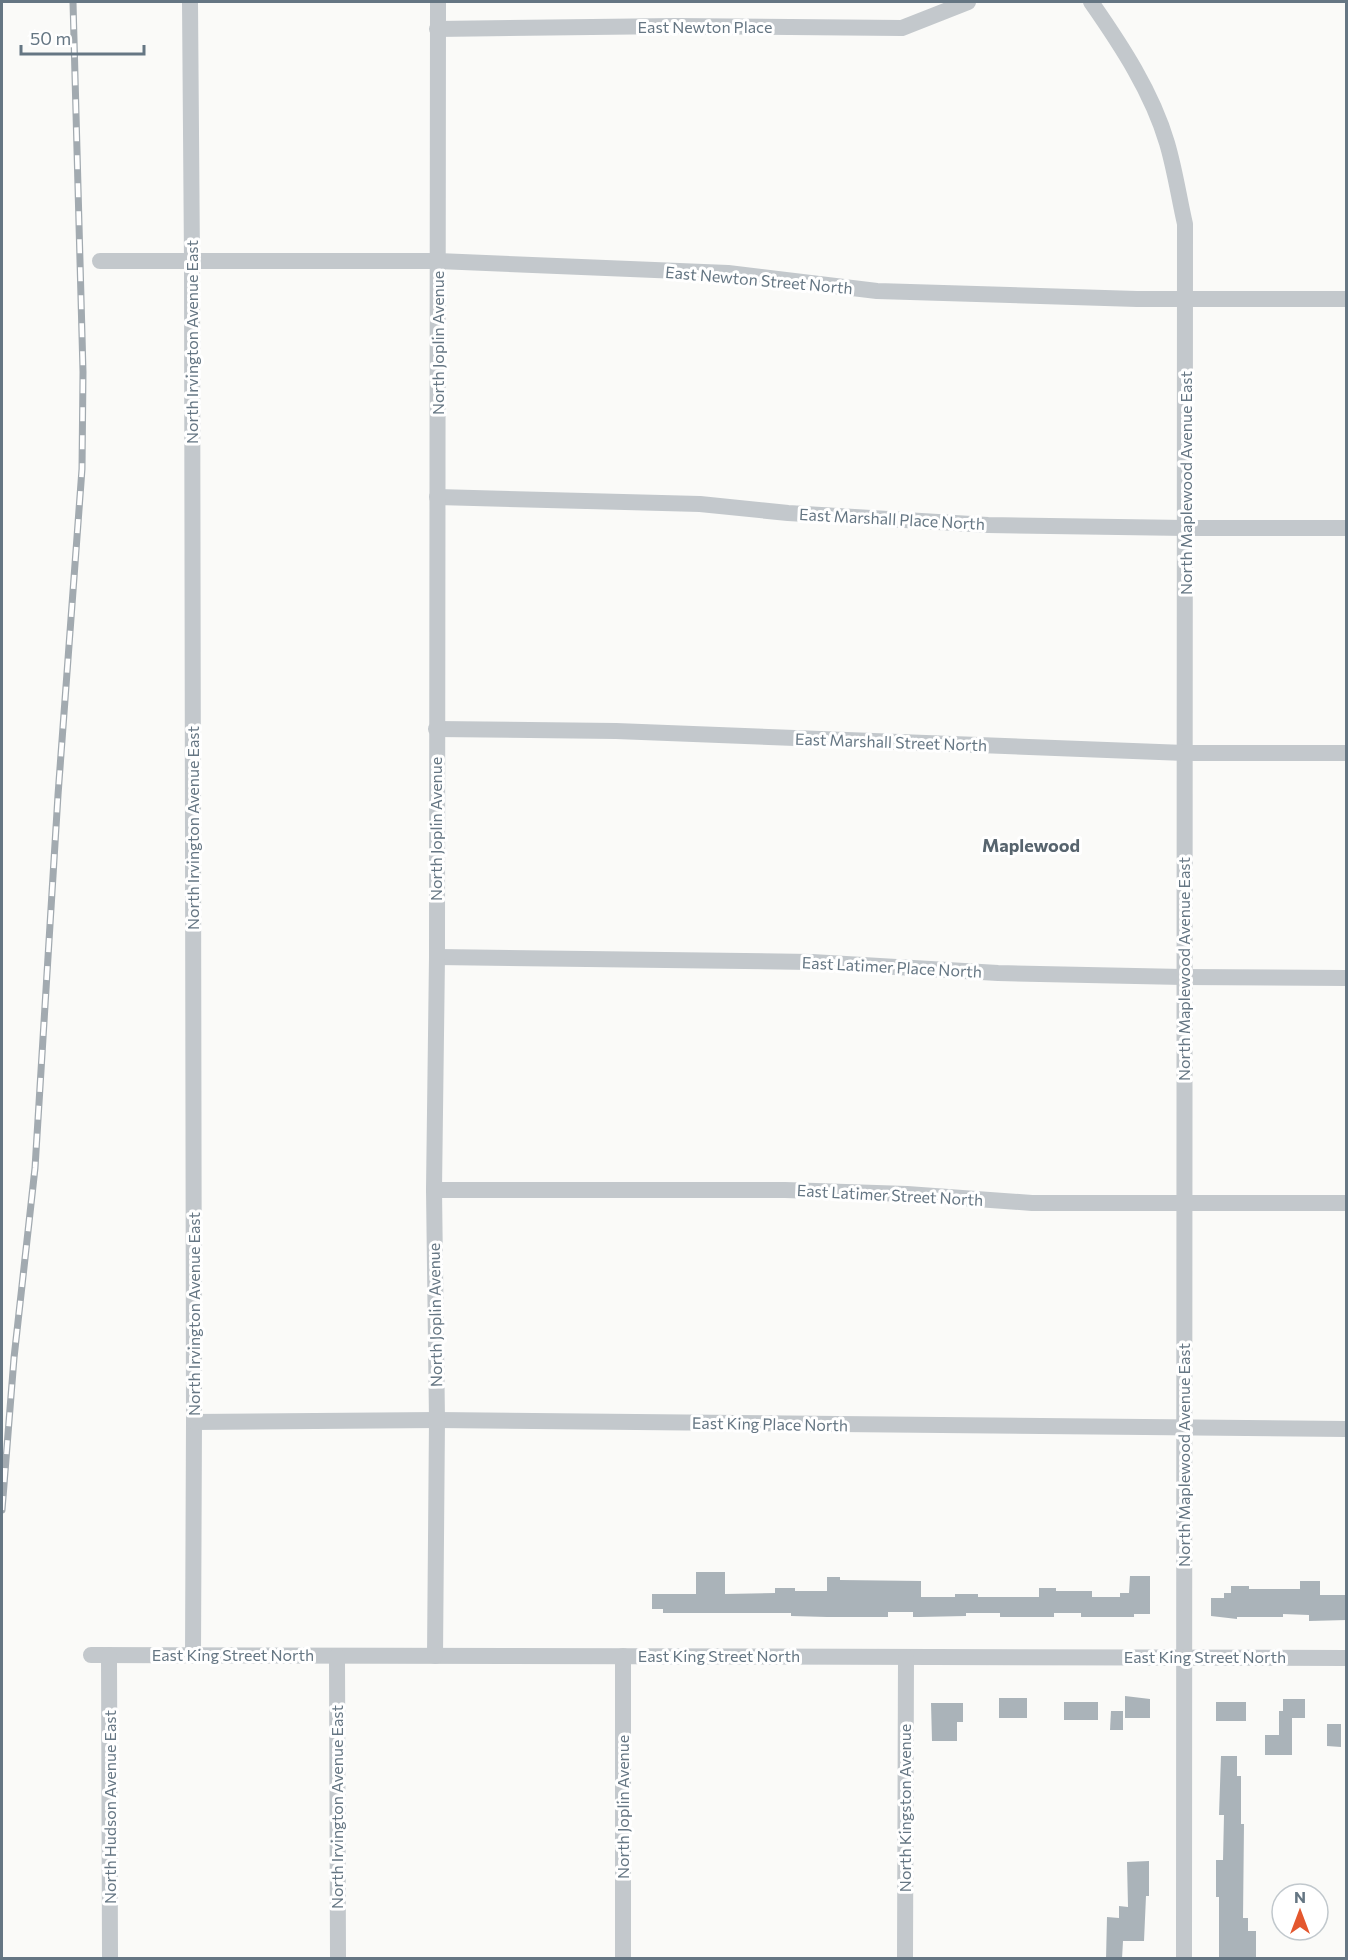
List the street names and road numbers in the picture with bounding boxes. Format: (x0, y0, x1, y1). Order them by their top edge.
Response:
street label: East Newton Place (638, 17, 772, 36)
street label: North Irvington Avenue East (182, 240, 201, 444)
street label: East Newton Street North (665, 262, 854, 297)
street label: North Joplin Avenue (428, 271, 447, 415)
street label: North Maplewood Avenue East (1176, 371, 1195, 595)
street label: East Marshall Place North (799, 504, 985, 533)
street label: North Irvington Avenue East (183, 726, 202, 930)
street label: East Marshall Street North (795, 729, 987, 754)
street label: North Joplin Avenue (426, 757, 445, 901)
street label: North Maplewood Avenue East (1174, 857, 1193, 1081)
street label: East Latimer Place North (801, 952, 983, 981)
street label: East Latimer Street North (796, 1180, 984, 1209)
street label: North Irvington Avenue East (184, 1212, 203, 1416)
street label: North Joplin Avenue (424, 1243, 445, 1387)
street label: North Maplewood Avenue East (1174, 1343, 1193, 1567)
street label: East King Place North (692, 1413, 848, 1434)
street label: East King Street North (152, 1645, 314, 1664)
street label: East King Street North (638, 1646, 800, 1665)
street label: East King Street North (1124, 1647, 1286, 1666)
street label: North Irvington Avenue East (327, 1705, 346, 1909)
street label: North Hudson Avenue East (100, 1710, 119, 1904)
street label: North Kingston Avenue (895, 1724, 914, 1892)
street label: North Joplin Avenue (613, 1735, 632, 1879)

